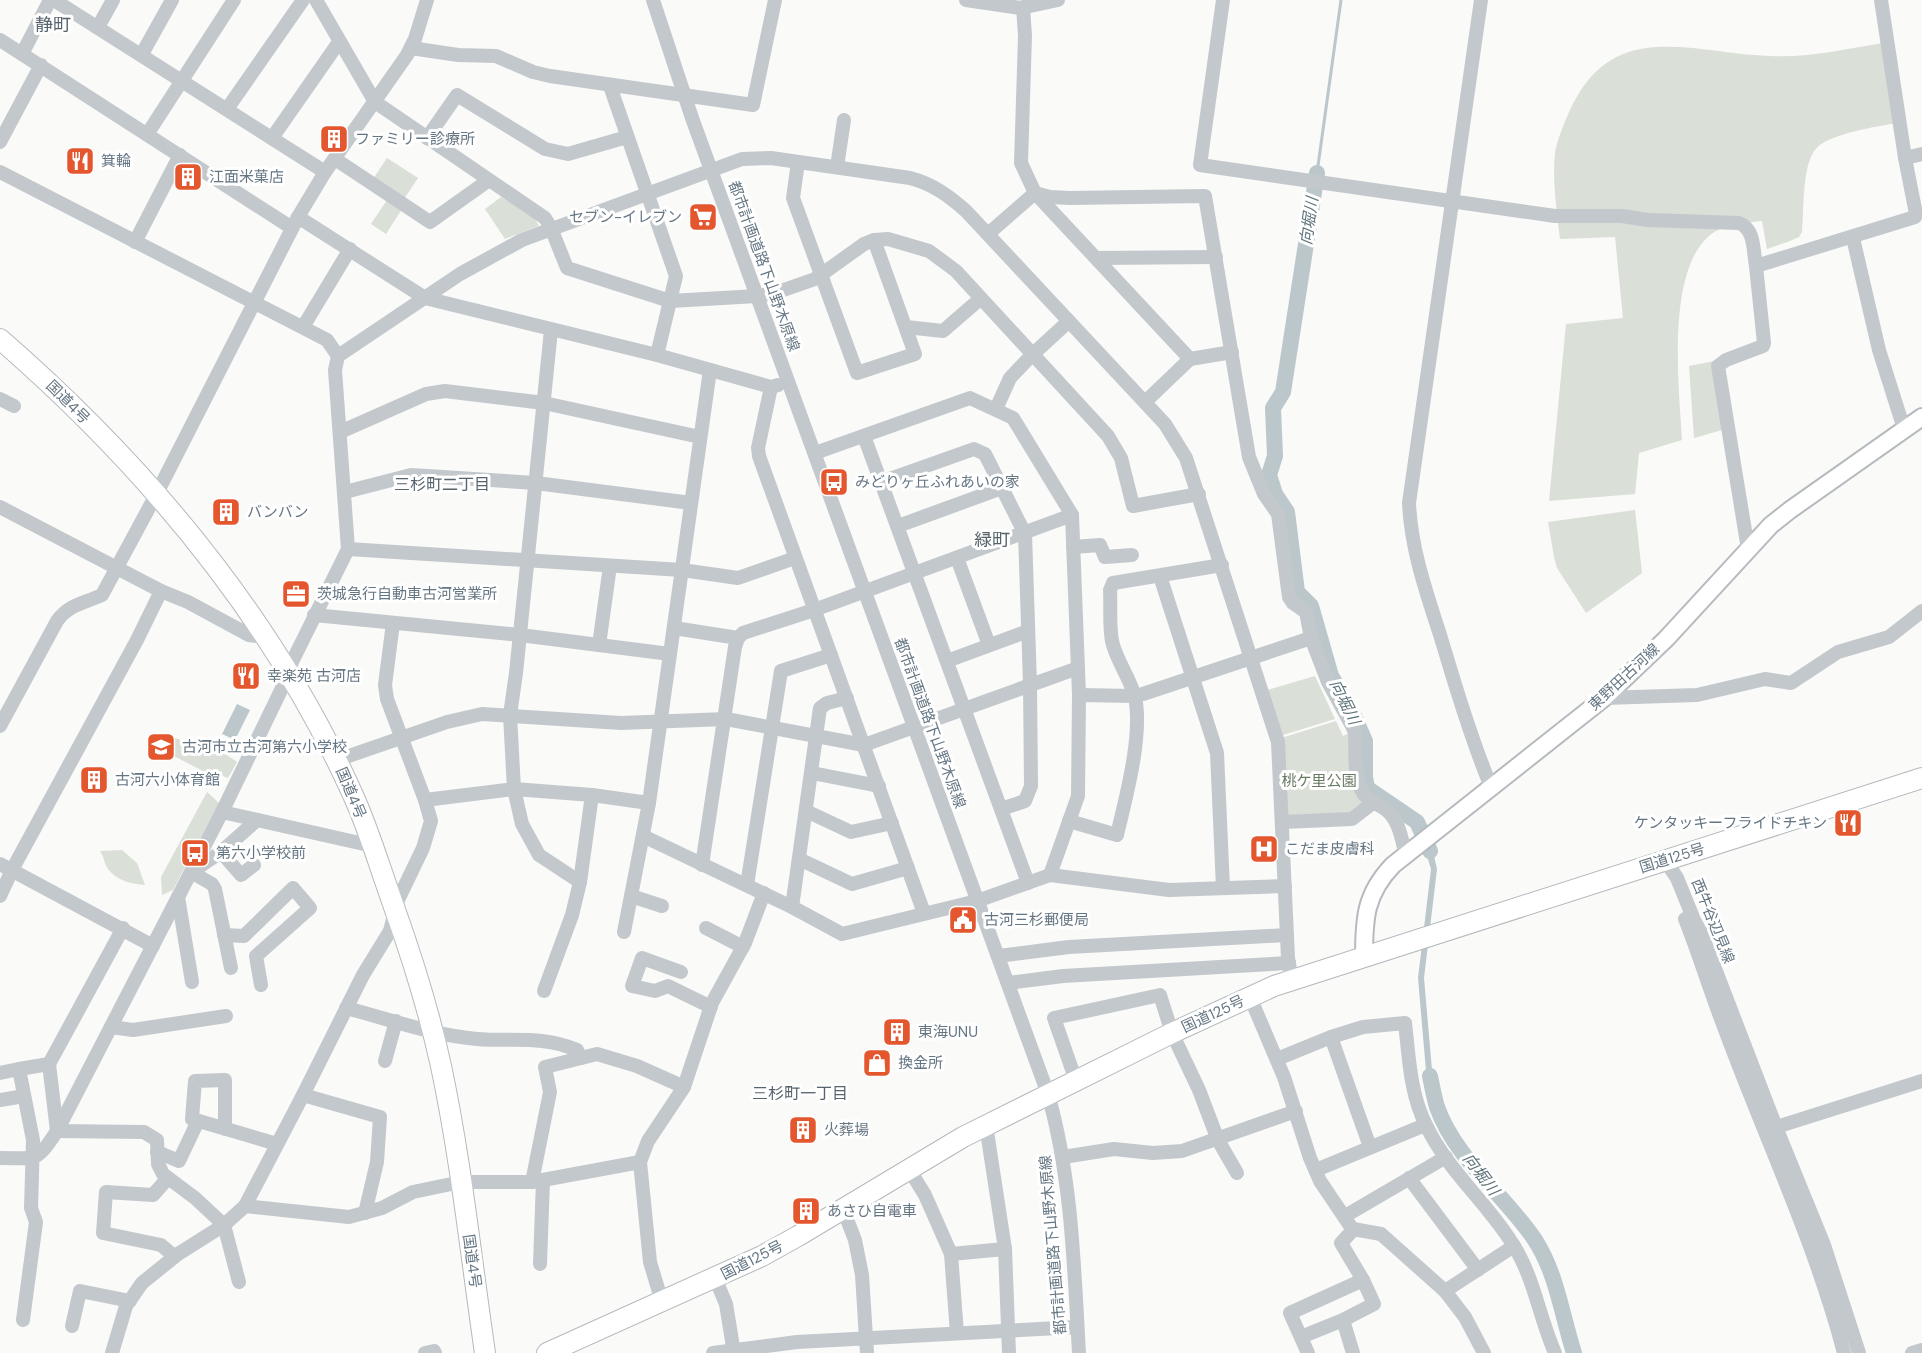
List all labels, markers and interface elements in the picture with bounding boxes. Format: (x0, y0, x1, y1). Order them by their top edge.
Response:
district label: 静町 (35, 13, 71, 37)
building icon: ファミリー診療所 (318, 123, 350, 155)
place label: ファミリー診療所 (355, 129, 475, 149)
restaurant icon: 箕輪 (64, 145, 96, 177)
place label: 箕輪 (101, 151, 131, 171)
building icon: 江面米菓店 (172, 161, 204, 193)
place label: 江面米菓店 (209, 167, 284, 187)
street label: 都市計画道路下山野木原線 (724, 178, 804, 354)
water label: 向堀川 (1295, 194, 1323, 246)
supermarket icon: セブン-イレブン (687, 201, 719, 233)
place label: セブン-イレブン (569, 207, 682, 227)
street label: 国道4号 (42, 376, 94, 428)
bus stop icon: みどりヶ丘ふれあいの家 (818, 466, 850, 498)
place label: みどりヶ丘ふれあいの家 (855, 472, 1020, 492)
district label: 三杉町二丁目 (394, 474, 490, 495)
building icon: バンバン (210, 496, 242, 528)
place label: バンバン (247, 502, 309, 522)
district label: 緑町 (974, 528, 1010, 552)
office icon: 茨城急行自動車古河営業所 (280, 578, 312, 610)
place label: 茨城急行自動車古河営業所 (317, 584, 497, 604)
street label: 都市計画道路下山野木原線 (890, 635, 970, 811)
street label: 東野田古河線 (1584, 639, 1664, 715)
restaurant icon: 幸楽苑 古河店 (230, 660, 262, 692)
place label: 幸楽苑 古河店 (267, 666, 361, 686)
water label: 向堀川 (1325, 676, 1366, 730)
school or university icon: 古河市立古河第六小学校 (145, 731, 177, 763)
place label: 古河市立古河第六小学校 (182, 737, 347, 757)
building icon: 古河六小体育館 (78, 764, 110, 796)
street label: 国道4号 (331, 764, 371, 822)
place label: 古河六小体育館 (115, 770, 220, 790)
park label: 桃ケ里公園 (1281, 771, 1357, 791)
restaurant icon: ケンタッキーフライドチキン (1832, 807, 1864, 839)
place label: ケンタッキーフライドチキン (1634, 813, 1827, 833)
hospital icon: こだま皮膚科 (1248, 833, 1280, 865)
bus stop icon: 第六小学校前 (179, 837, 211, 869)
place label: こだま皮膚科 (1285, 839, 1375, 859)
street label: 国道125号 (1637, 839, 1707, 877)
place label: 第六小学校前 (216, 843, 306, 863)
street label: 西牛谷辺見線 (1687, 876, 1739, 966)
public building icon: 古河三杉郵便局 (947, 904, 979, 936)
place label: 古河三杉郵便局 (984, 910, 1089, 930)
street label: 国道125号 (1178, 991, 1248, 1037)
building icon: 東海UNU (881, 1016, 913, 1048)
place label: 東海UNU (918, 1022, 978, 1042)
shop icon: 換金所 (861, 1047, 893, 1079)
place label: 換金所 (898, 1053, 943, 1073)
district label: 三杉町一丁目 (752, 1083, 848, 1104)
building icon: 火葬場 (787, 1114, 819, 1146)
place label: 火葬場 (824, 1120, 869, 1140)
water label: 向堀川 (1458, 1149, 1505, 1201)
street label: 都市計画道路下山野木原線 (1035, 1154, 1071, 1336)
building icon: あさひ自電車 (790, 1195, 822, 1227)
place label: あさひ自電車 (827, 1201, 917, 1221)
street label: 国道4号 (458, 1233, 486, 1289)
street label: 国道125号 (717, 1236, 787, 1284)

